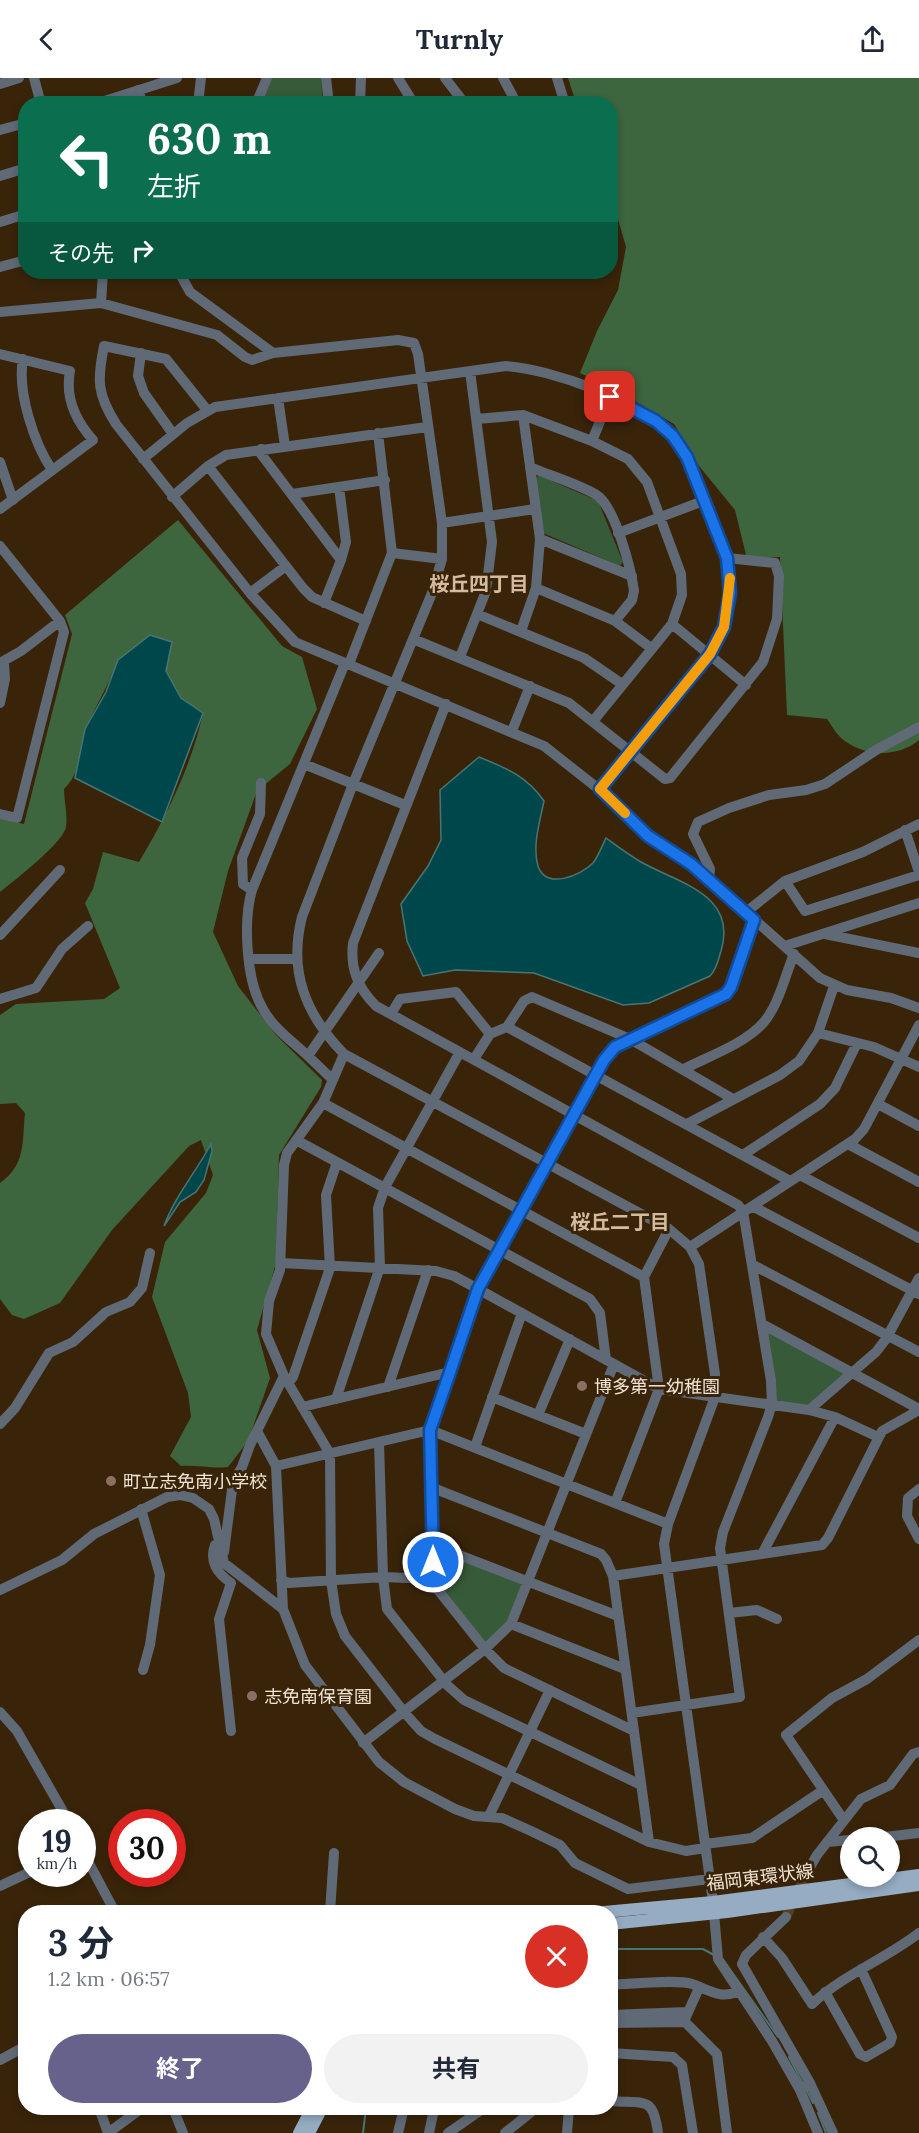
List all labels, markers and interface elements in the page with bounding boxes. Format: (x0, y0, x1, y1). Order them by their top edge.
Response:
text: Turnly (416, 22, 503, 56)
icon: back (30, 23, 63, 56)
icon: share (856, 23, 889, 56)
text: 630 m (147, 112, 271, 166)
icon: left (48, 120, 126, 198)
text: 左折 (147, 169, 201, 203)
icon: right (126, 234, 159, 267)
text: その先 (48, 239, 114, 267)
pin (584, 371, 635, 422)
icon: arrive (593, 380, 626, 413)
district label: 桜丘四丁目 (429, 571, 529, 596)
district label: 桜丘二丁目 (570, 1209, 670, 1234)
place label: 博多第一幼稚園 (594, 1375, 720, 1398)
marker: 博多第一幼稚園 (575, 1379, 589, 1393)
place label: 町立志免南小学校 (123, 1470, 267, 1493)
marker: 町立志免南小学校 (104, 1474, 118, 1488)
position arrow (401, 1530, 465, 1594)
place label: 志免南保育園 (264, 1685, 372, 1708)
marker: 志免南保育園 (245, 1689, 259, 1703)
speed limit sign: 30 (108, 1809, 186, 1887)
text: 19 (42, 1822, 72, 1860)
map controls (840, 1827, 900, 1887)
button: search (840, 1827, 900, 1887)
text: km/h (37, 1854, 77, 1873)
street label: 福岡東環状線 (705, 1859, 815, 1895)
text: 3 分 (48, 1920, 114, 1966)
button: close (525, 1925, 588, 1988)
text: 1.2 km · 06:57 (48, 1966, 169, 1991)
button: 終了 (48, 2034, 312, 2103)
button: 共有 (324, 2034, 588, 2103)

